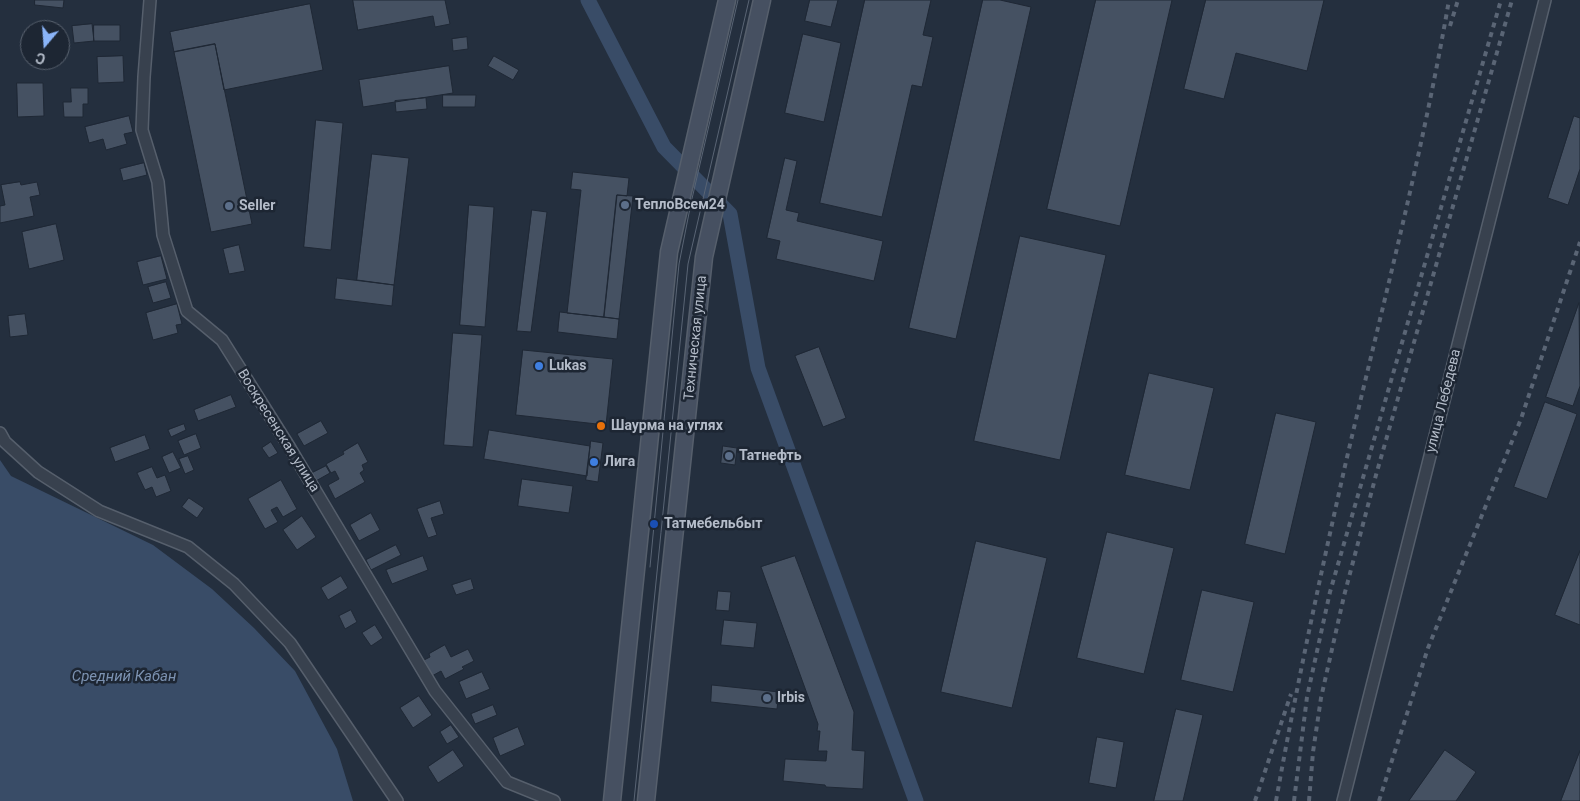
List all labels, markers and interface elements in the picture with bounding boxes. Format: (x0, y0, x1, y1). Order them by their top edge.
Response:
north arrow (20, 20, 70, 70)
text: С (34, 49, 48, 67)
place label: ТеплоВсем24 (635, 197, 725, 213)
place label: Seller (239, 198, 275, 214)
marker: ТеплоВсем24 (619, 199, 631, 211)
marker: Seller (223, 200, 235, 212)
street label: Техническая улица (681, 275, 711, 401)
street label: улица Лебедева (1423, 348, 1465, 454)
place label: Lukas (549, 358, 586, 374)
marker: Lukas (533, 360, 545, 372)
street label: Воскресенская улица (233, 366, 323, 496)
place label: Шаурма на углях (611, 418, 723, 434)
marker: Шаурма на углях (595, 420, 607, 432)
place label: Татнефть (739, 448, 801, 464)
marker: Татнефть (723, 450, 735, 462)
place label: Лига (604, 454, 635, 470)
marker: Лига (588, 456, 600, 468)
place label: Татмебельбыт (664, 516, 762, 532)
marker: Татмебельбыт (648, 518, 660, 530)
water label: Средний Кабан (72, 668, 176, 686)
place label: Irbis (777, 690, 805, 706)
marker: Irbis (761, 692, 773, 704)

